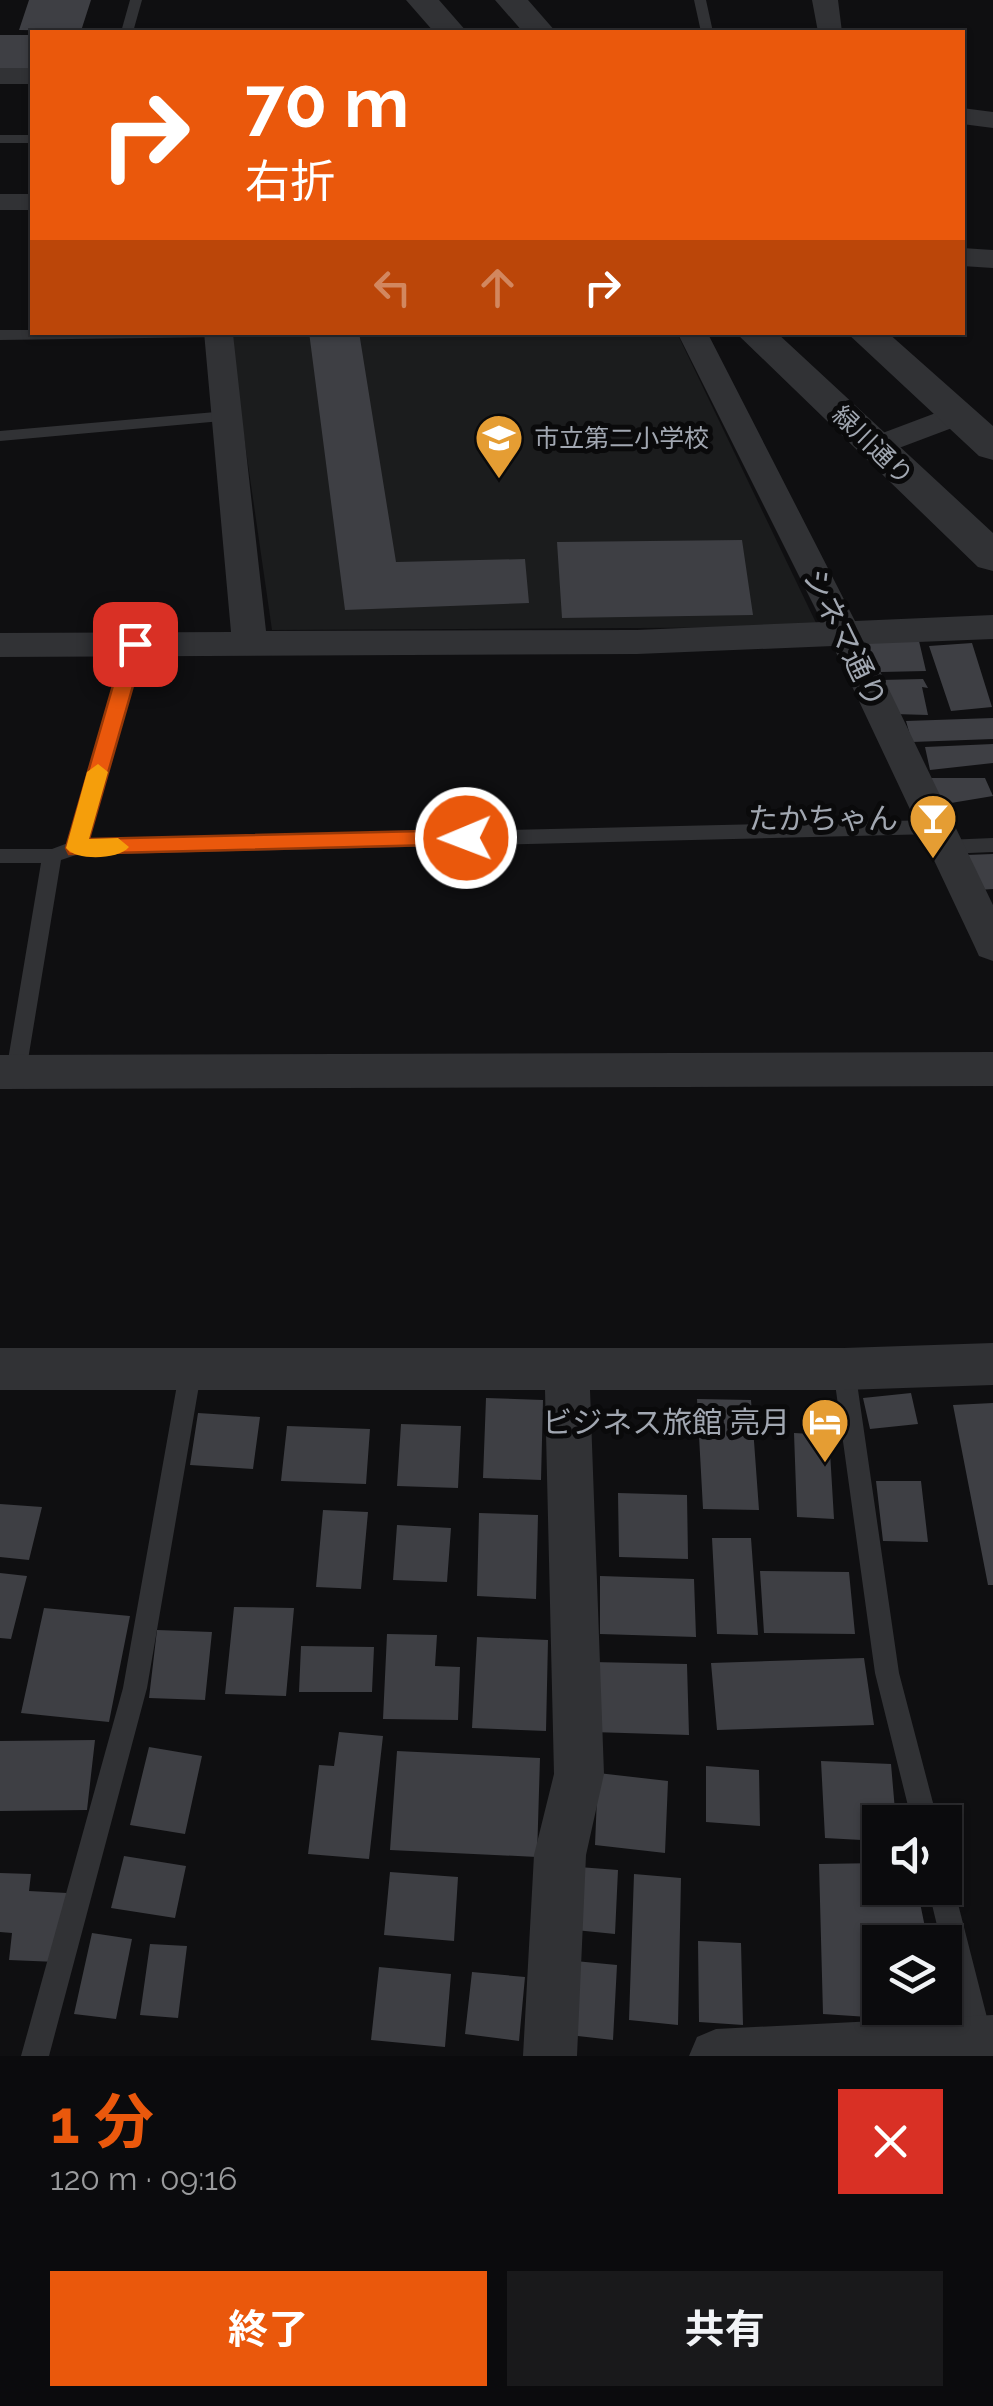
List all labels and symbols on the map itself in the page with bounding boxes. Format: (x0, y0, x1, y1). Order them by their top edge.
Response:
street label: 緑川通り (827, 399, 919, 491)
school or university icon: 市立第二小学校 (473, 412, 525, 480)
place label: 市立第二小学校 (534, 423, 709, 453)
street label: シネマ通り (796, 563, 894, 713)
pin (93, 602, 178, 687)
position arrow (414, 786, 518, 890)
bar icon: たかちゃん (907, 792, 959, 860)
place label: たかちゃん (748, 801, 898, 836)
hotel icon: ビジネス旅館 亮月 (799, 1396, 851, 1464)
place label: ビジネス旅館 亮月 (542, 1405, 790, 1440)

